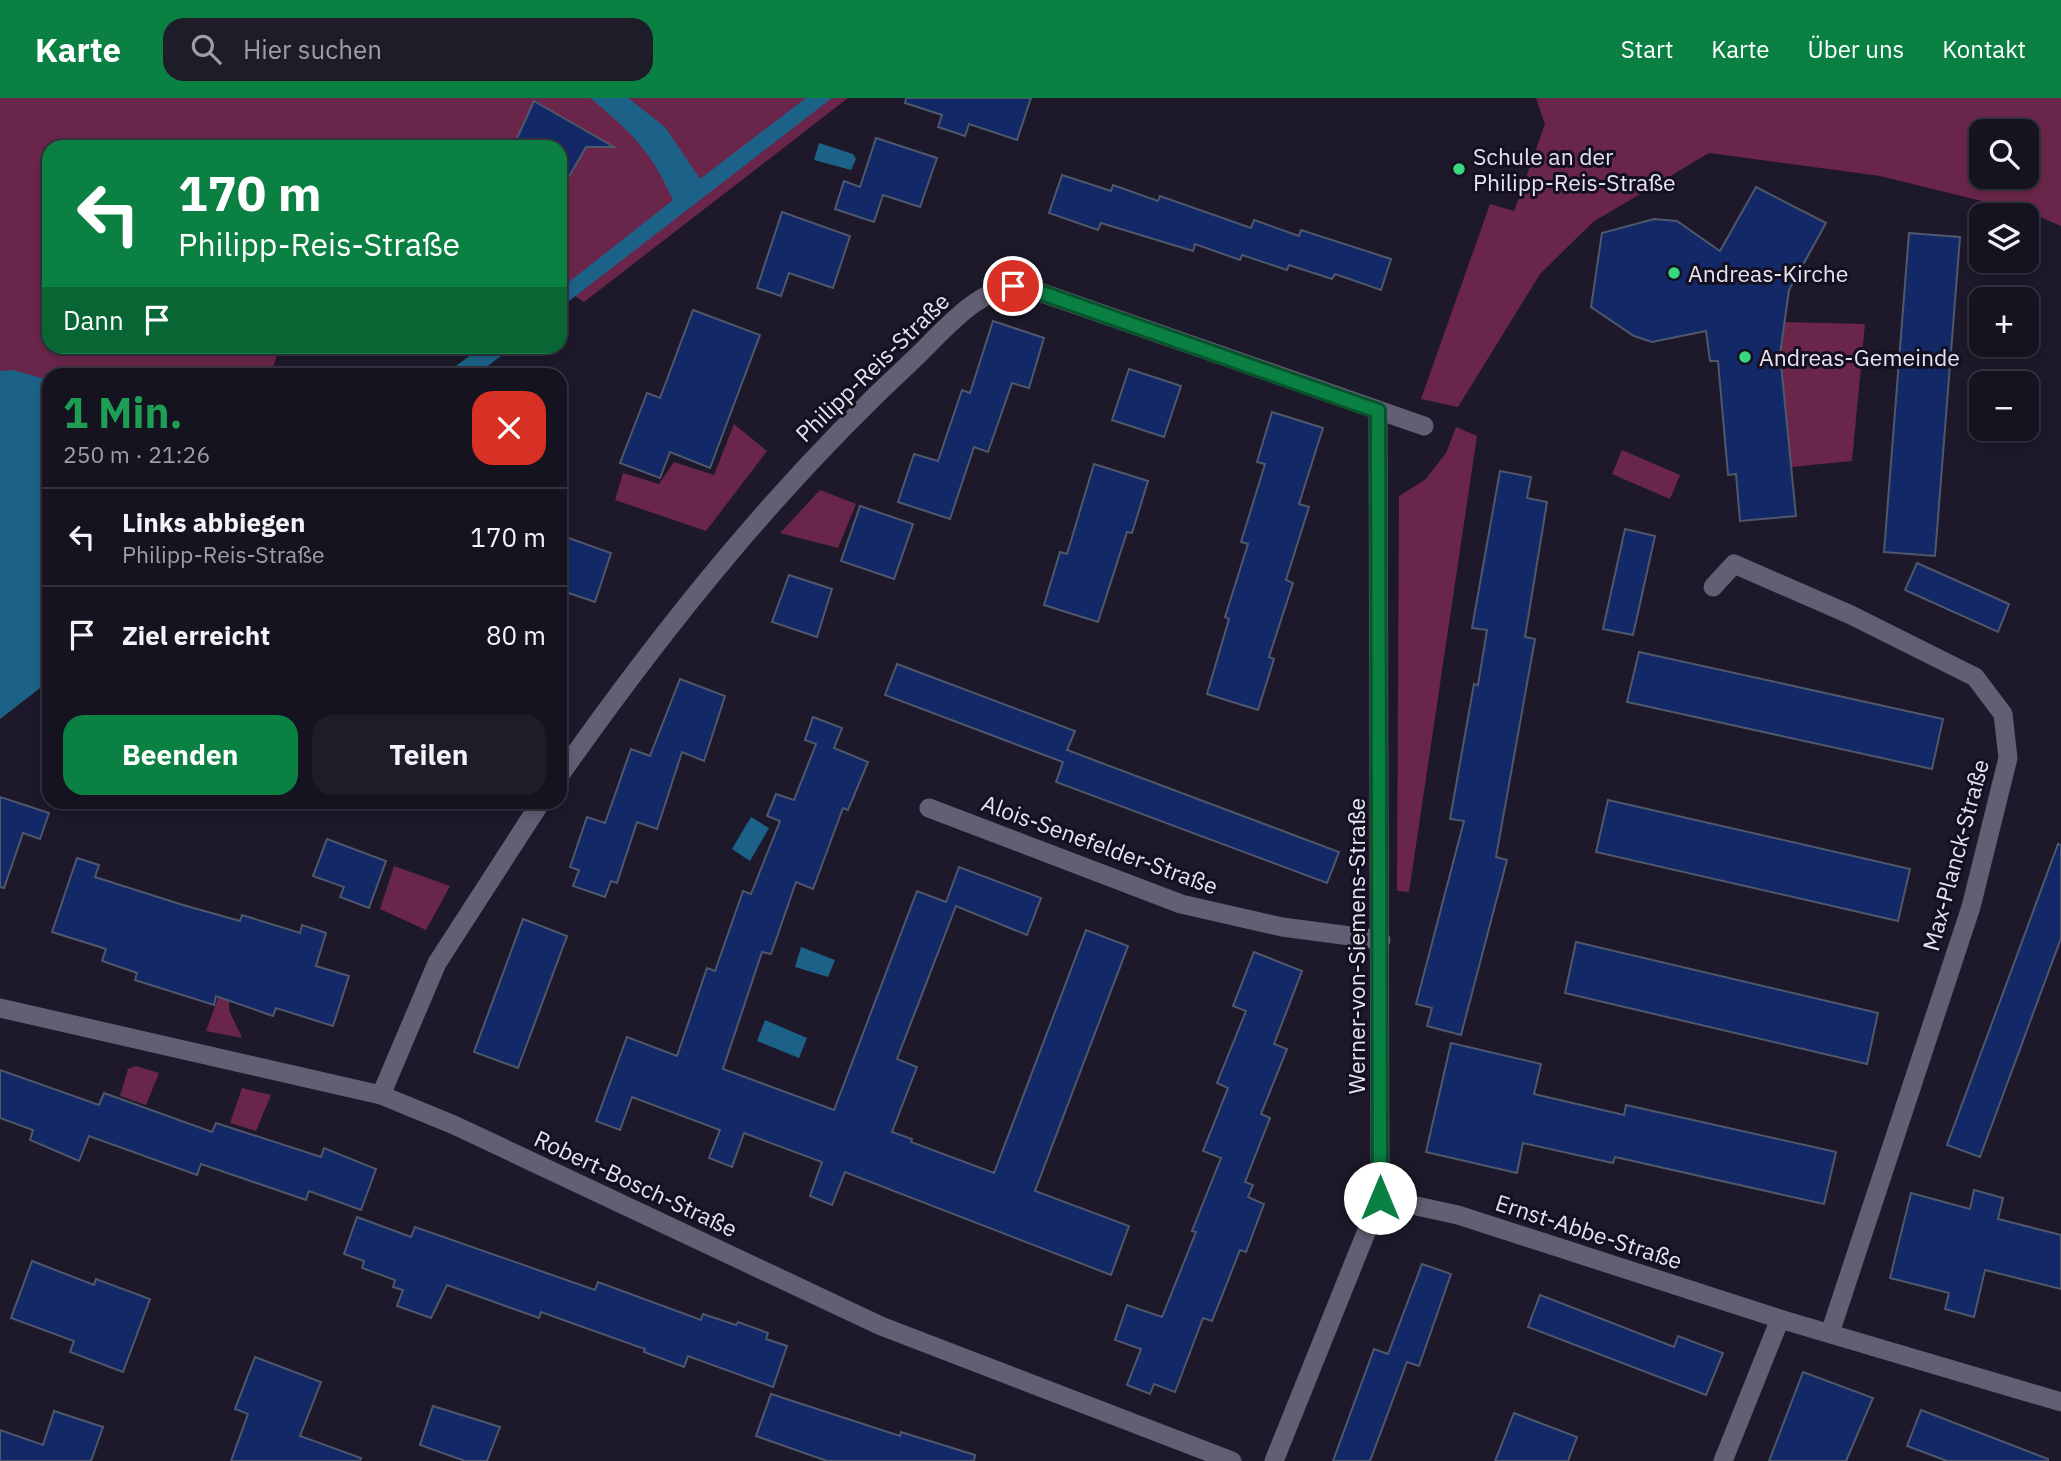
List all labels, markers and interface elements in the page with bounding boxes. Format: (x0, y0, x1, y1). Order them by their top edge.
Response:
search box (163, 18, 653, 81)
text: Karte (35, 28, 121, 71)
icon: search (187, 30, 225, 68)
text: Hier suchen (243, 32, 382, 66)
text: Start (1621, 33, 1673, 65)
text: Karte (1711, 33, 1769, 65)
text: Über uns (1807, 33, 1904, 65)
text: Kontakt (1942, 33, 2026, 65)
map controls (1969, 119, 2039, 441)
button: search (1969, 119, 2039, 189)
place label: Schule an der Philipp-Reis-Straße (1473, 141, 1676, 197)
text: 170 m (178, 161, 322, 224)
marker: Schule an der Philipp-Reis-Straße (1451, 161, 1467, 177)
icon: left (63, 168, 154, 259)
button: layers (1969, 203, 2039, 273)
text: Philipp-Reis-Straße (178, 223, 460, 265)
pin (983, 256, 1043, 316)
place label: Andreas-Kirche (1688, 258, 1848, 288)
marker: Andreas-Kirche (1666, 265, 1682, 281)
icon: arrive (994, 267, 1032, 305)
street label: Philipp-Reis-Straße (789, 286, 955, 448)
button: + (1969, 287, 2039, 357)
icon: arrive (138, 301, 176, 339)
text: Dann (63, 303, 124, 337)
place label: Andreas-Gemeinde (1759, 342, 1960, 372)
marker: Andreas-Gemeinde (1737, 349, 1753, 365)
button: − (1969, 371, 2039, 441)
text: 1 Min. (63, 385, 183, 440)
button: close (472, 391, 546, 465)
text: 250 m · 21:26 (63, 439, 210, 469)
text: Links abbiegen (122, 505, 305, 539)
icon: left (63, 518, 101, 556)
text: 170 m (470, 520, 546, 554)
text: Philipp-Reis-Straße (122, 539, 325, 569)
icon: arrive (63, 616, 101, 654)
text: Ziel erreicht (122, 618, 270, 652)
text: 80 m (486, 618, 546, 652)
button: Beenden (63, 715, 298, 795)
button: Teilen (312, 715, 546, 795)
street label: Max-Planck-Straße (1915, 756, 1995, 954)
street label: Alois-Senefelder-Straße (978, 787, 1222, 901)
street label: Werner-von-Siemens-Straße (1341, 798, 1371, 1094)
street label: Robert-Bosch-Straße (530, 1123, 742, 1243)
position arrow (1343, 1161, 1417, 1235)
street label: Ernst-Abbe-Straße (1492, 1187, 1686, 1275)

